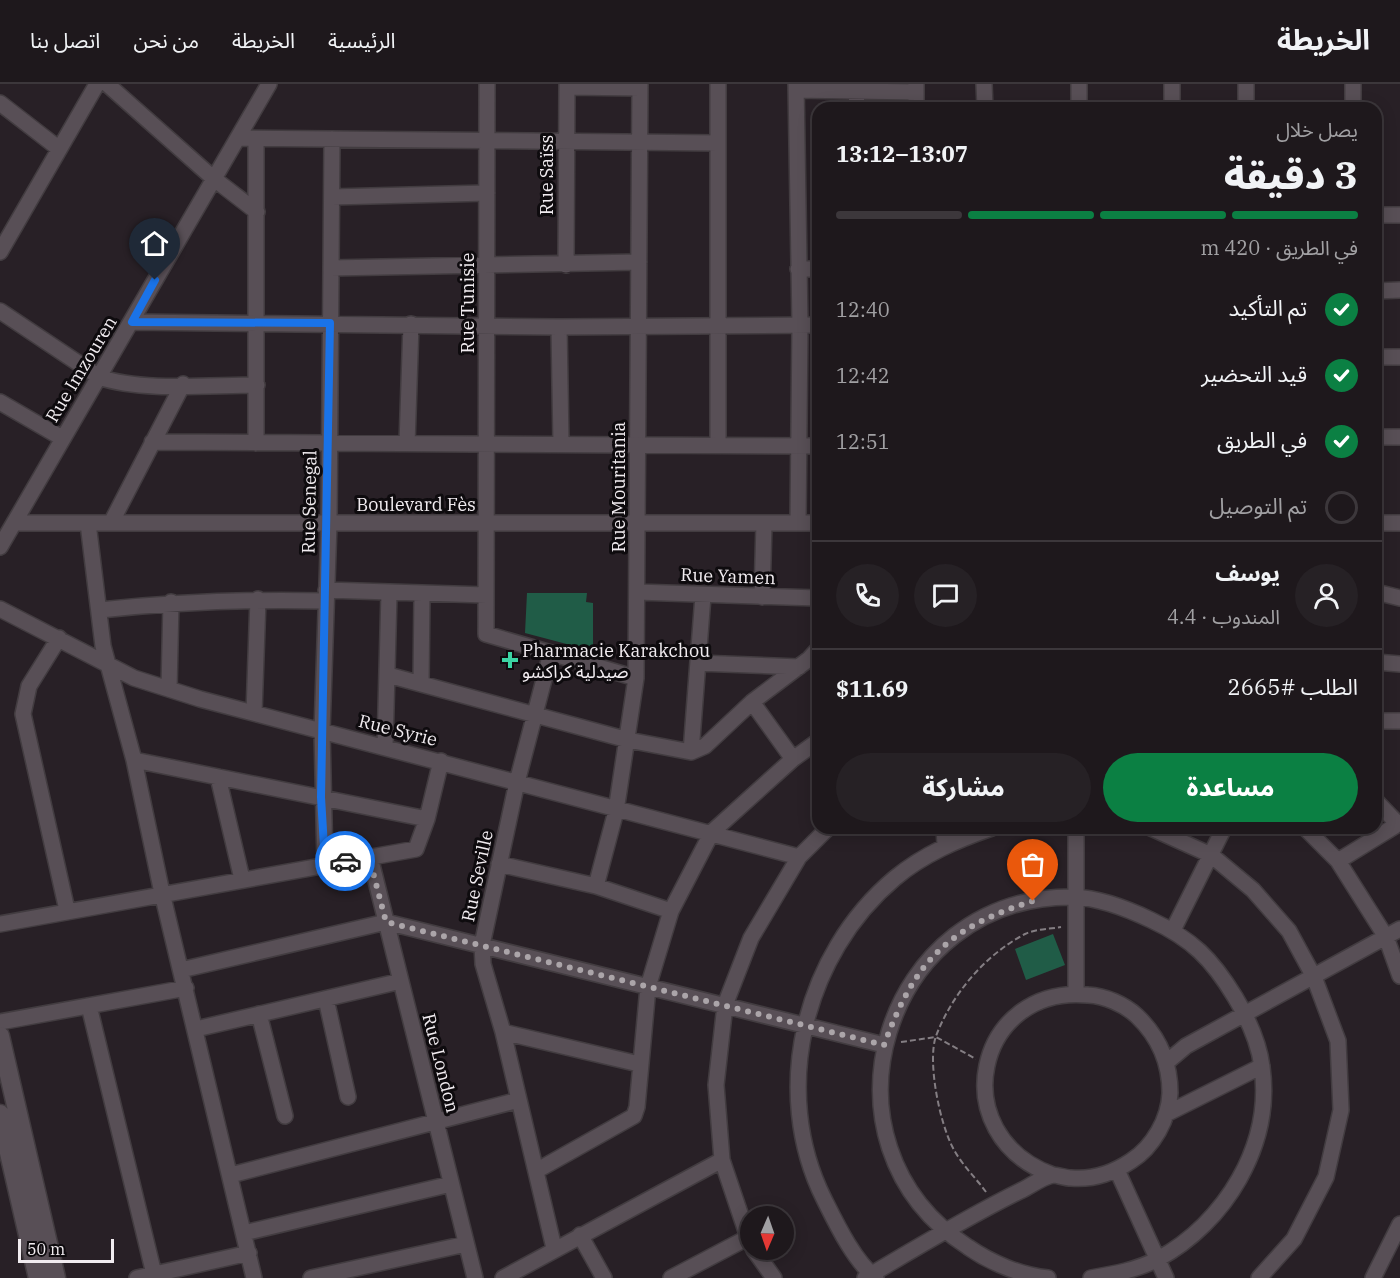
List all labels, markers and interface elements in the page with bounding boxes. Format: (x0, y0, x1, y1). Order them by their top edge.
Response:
text: الخريطة (1277, 21, 1370, 58)
text: اتصل بنا (30, 26, 100, 54)
text: من نحن (133, 26, 199, 54)
text: الخريطة (232, 26, 295, 54)
text: الرئيسية (328, 26, 395, 54)
text: يصل خلال (1276, 116, 1358, 143)
street label: Rue Saïss (535, 135, 558, 215)
text: 13:07–13:12 (836, 139, 968, 168)
text: 3 دقيقة (1224, 149, 1358, 200)
pin (129, 218, 180, 280)
icon: home (138, 227, 171, 260)
text: في الطريق · 420 m (1201, 234, 1358, 261)
street label: Rue Tunisie (456, 253, 479, 353)
text: تم التأكيد (1228, 293, 1307, 322)
icon: check (1325, 293, 1358, 326)
text: 12:40 (836, 296, 890, 323)
street label: Rue Imzouren (40, 312, 122, 426)
text: قيد التحضير (1201, 359, 1307, 388)
icon: check (1325, 359, 1358, 392)
text: 12:42 (836, 362, 890, 389)
street label: Rue Mouritania (607, 421, 630, 552)
text: في الطريق (1217, 425, 1307, 454)
icon: check (1325, 425, 1358, 458)
text: 12:51 (836, 428, 890, 455)
street label: Rue Senegal (297, 450, 321, 554)
text: تم التوصيل (1209, 491, 1307, 520)
street label: Boulevard Fès (356, 493, 476, 516)
text: يوسف (1215, 558, 1280, 587)
street label: Rue Yamen (680, 563, 776, 589)
button: phone (836, 564, 899, 627)
button: chat (914, 564, 977, 627)
button: person (1295, 564, 1358, 627)
text: المندوب · 4.4 (1167, 603, 1280, 630)
place label: Pharmacie Karakchou صيدلية كراكشو (522, 639, 710, 683)
marker: Pharmacie Karakchou صيدلية كراكشو (503, 653, 517, 667)
text: الطلب #2665 (1228, 672, 1358, 701)
text: $11.69 (836, 674, 908, 703)
street label: Rue Syrie (356, 709, 440, 751)
button: مشاركة (836, 753, 1091, 822)
button: مساعدة (1103, 753, 1358, 822)
street label: Rue Seville (456, 828, 498, 924)
courier (315, 831, 375, 891)
pin (1007, 839, 1058, 901)
icon: car (329, 845, 362, 878)
icon: bag (1016, 848, 1049, 881)
street label: Rue London (418, 1011, 464, 1115)
north arrow (740, 1206, 794, 1260)
map controls (740, 1206, 794, 1260)
scale bar (18, 1236, 114, 1264)
text: 50 m (27, 1239, 65, 1259)

